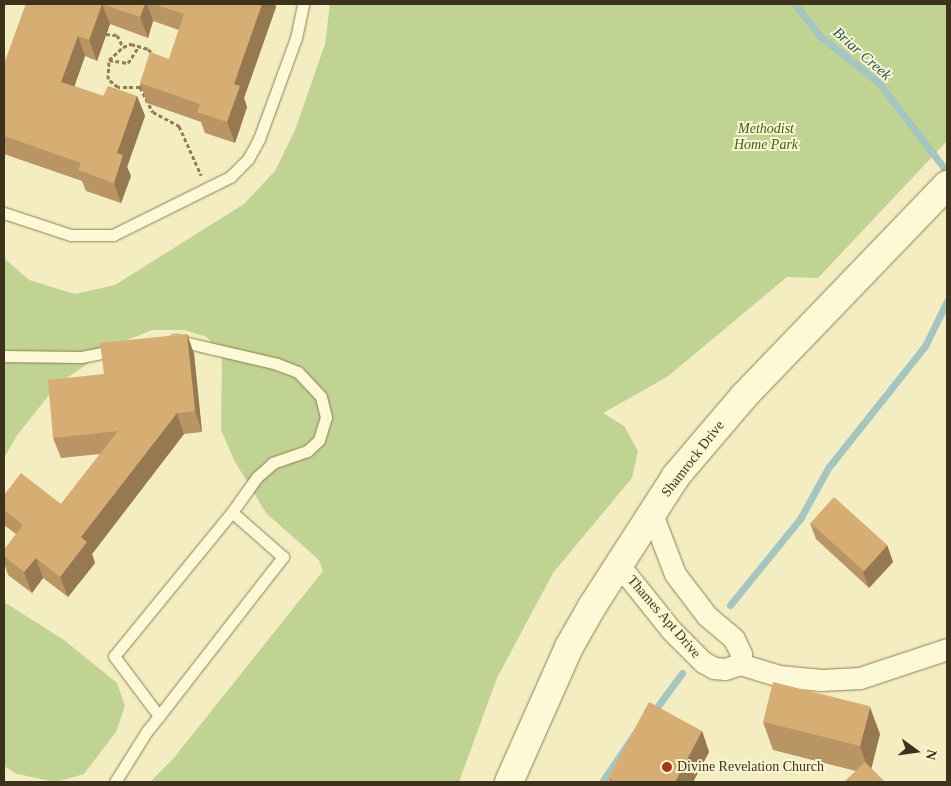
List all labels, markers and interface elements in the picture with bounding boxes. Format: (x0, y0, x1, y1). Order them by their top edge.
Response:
water label: Briar Creek (829, 24, 895, 84)
park label: Methodist Home Park (734, 121, 798, 154)
street label: Shamrock Drive (658, 418, 728, 500)
street label: Thames Apt Drive (623, 572, 705, 662)
north arrow (891, 726, 941, 776)
text: N (923, 748, 940, 761)
place label: Divine Revelation Church (677, 759, 824, 775)
marker: Divine Revelation Church (661, 761, 673, 773)

